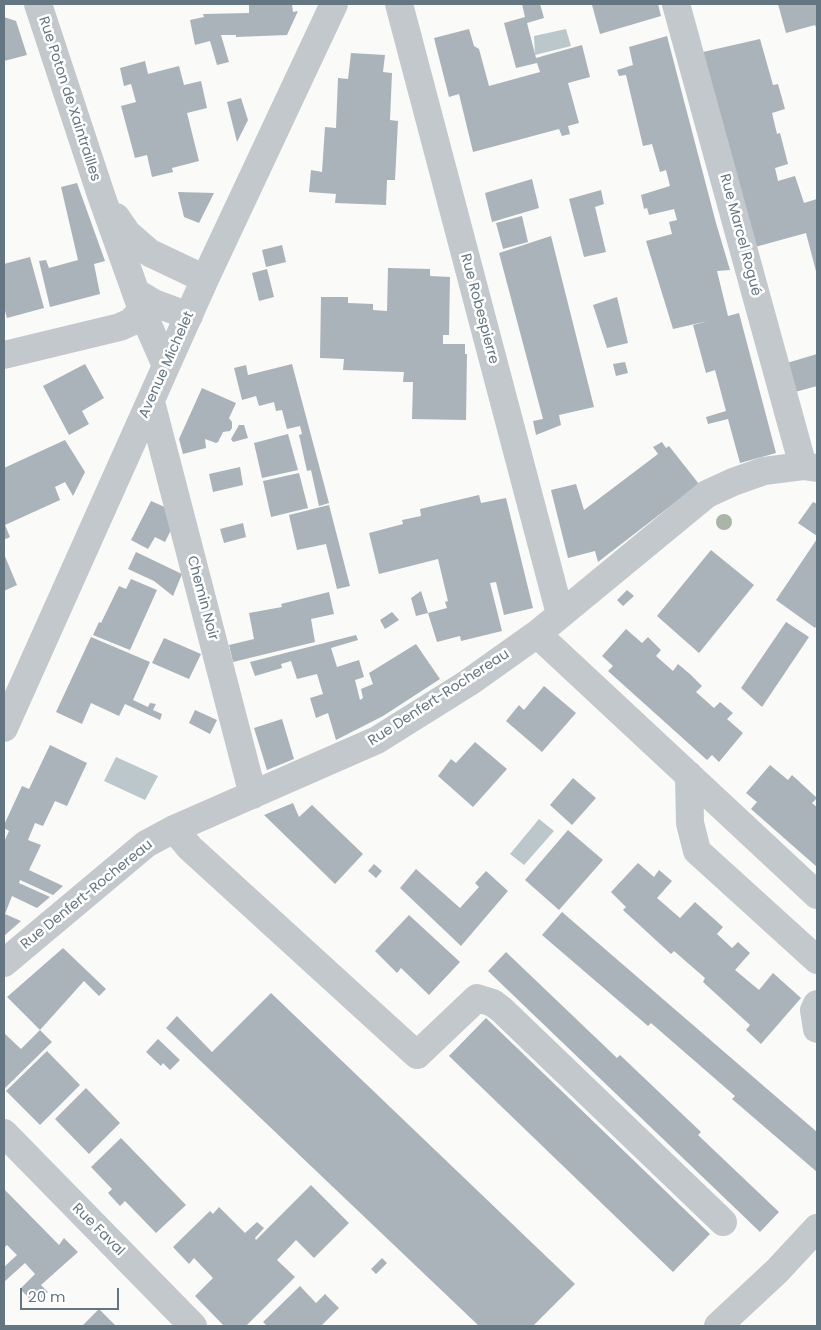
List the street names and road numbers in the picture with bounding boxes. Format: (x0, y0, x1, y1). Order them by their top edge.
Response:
street label: Rue Poton de Xaintrailles (34, 14, 104, 184)
street label: Rue Marcel Rogué (716, 172, 764, 298)
street label: Rue Robespierre (456, 252, 502, 366)
street label: Avenue Michelet (136, 309, 198, 421)
street label: Chemin Noir (183, 554, 221, 642)
street label: Rue Denfert-Rochereau (365, 646, 513, 750)
street label: Rue Denfert-Rochereau (18, 837, 156, 953)
street label: Rue Faval (68, 1200, 128, 1260)

